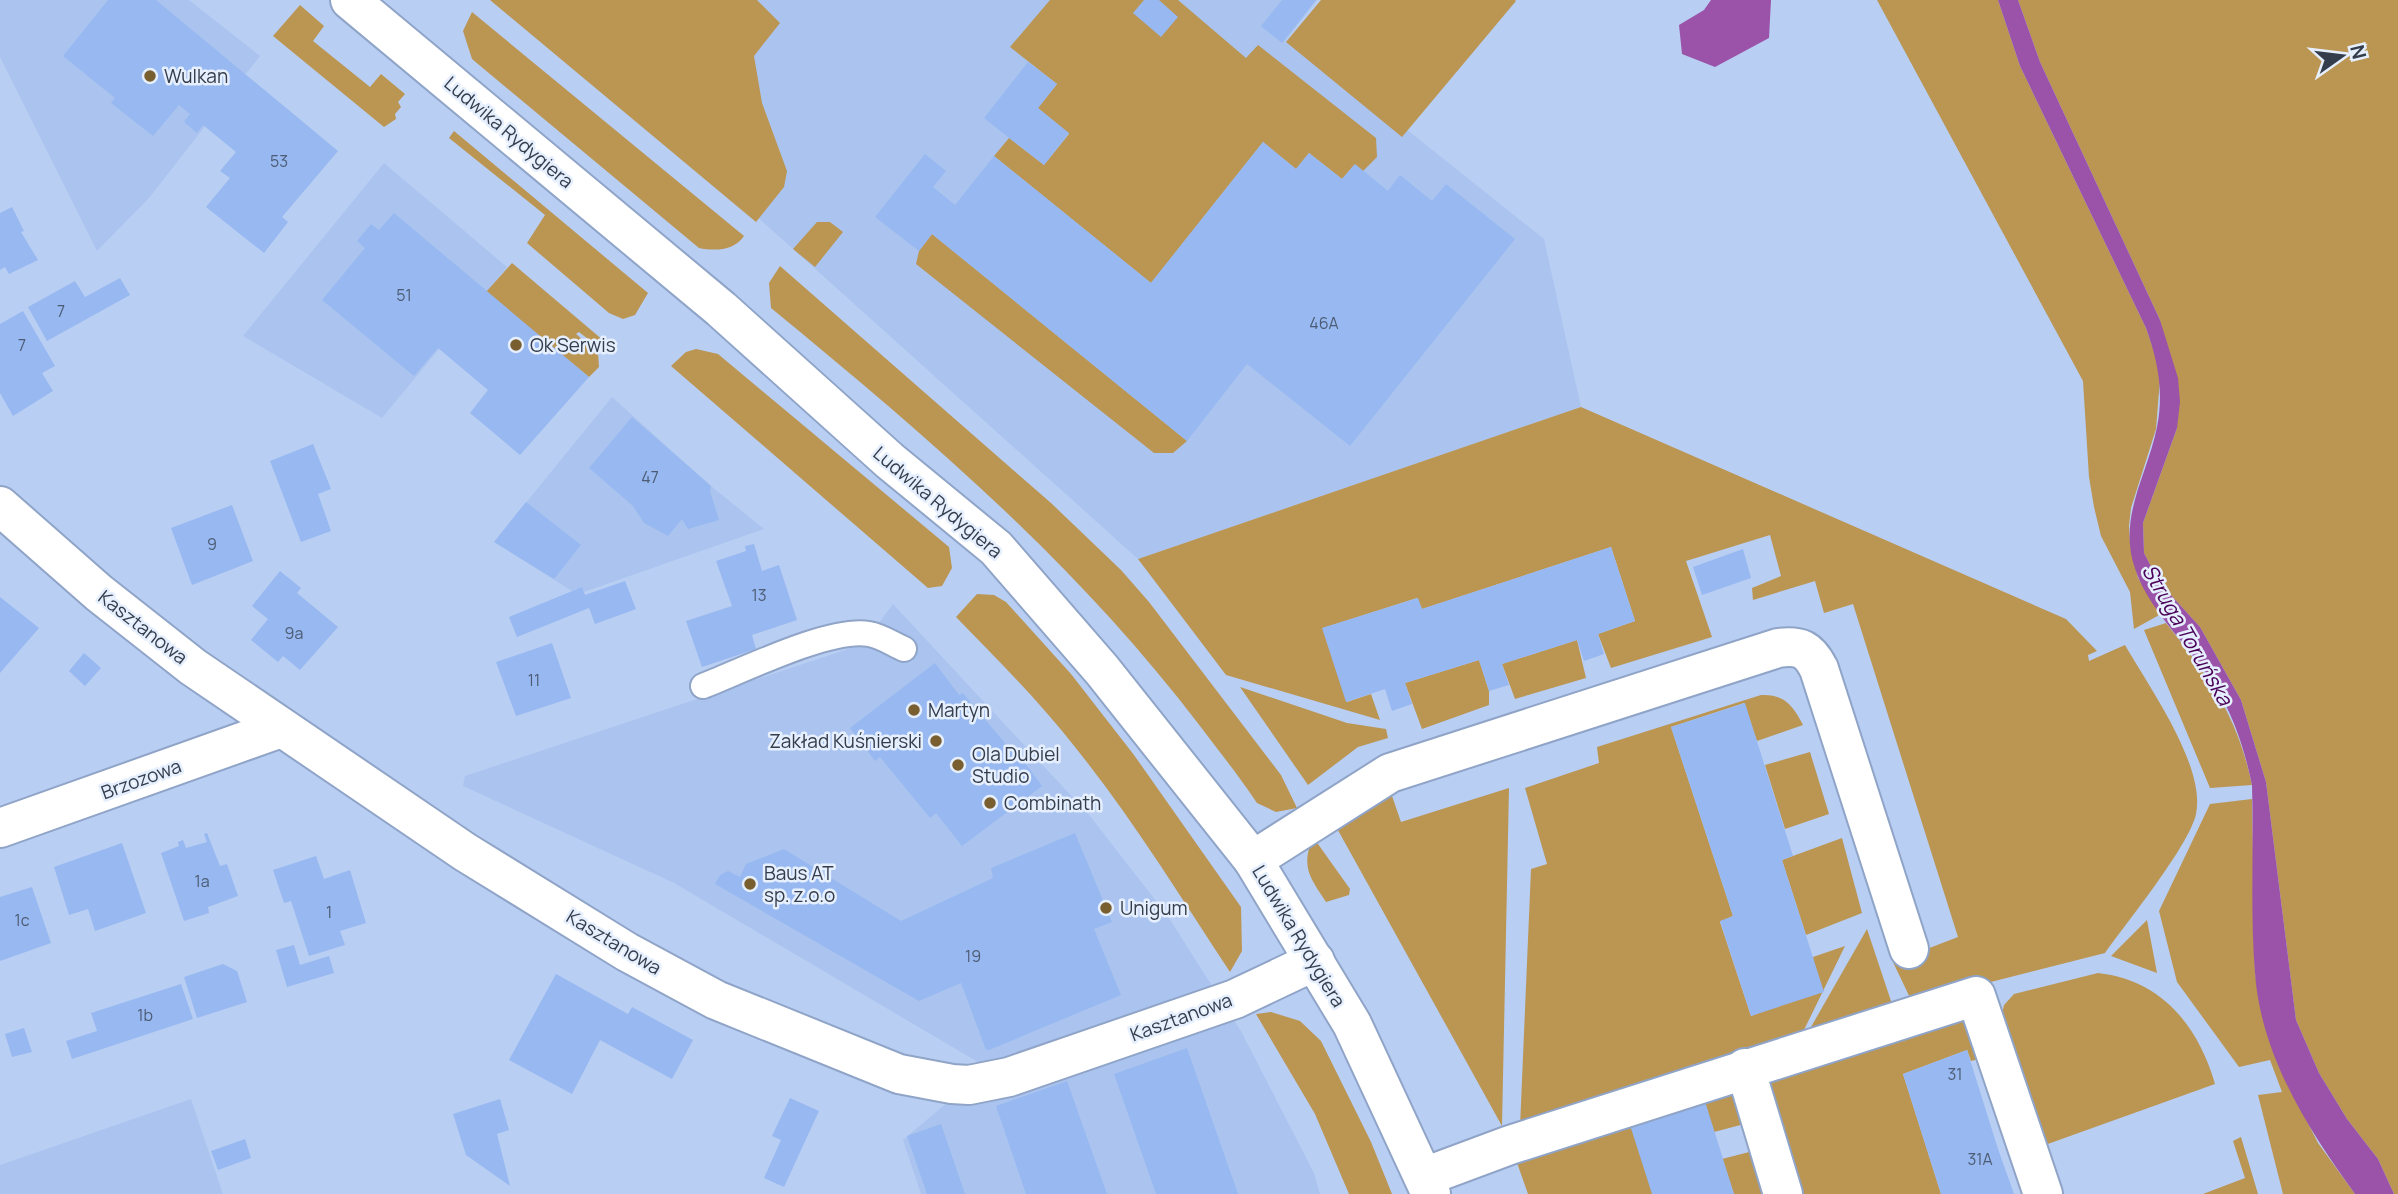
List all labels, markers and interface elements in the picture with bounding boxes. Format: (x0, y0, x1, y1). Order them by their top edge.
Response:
north arrow (2307, 21, 2377, 91)
text: N (2344, 42, 2373, 62)
place label: Wulkan (164, 63, 228, 89)
marker: Wulkan (142, 68, 158, 84)
street label: Ludwika Rydygiera (439, 70, 579, 194)
house number: 53 (270, 150, 288, 172)
house number: 51 (396, 284, 412, 306)
house number: 7 (57, 300, 65, 322)
house number: 46A (1309, 312, 1339, 334)
place label: Ok Serwis (530, 332, 616, 358)
house number: 7 (18, 334, 26, 356)
marker: Ok Serwis (508, 337, 524, 353)
street label: Ludwika Rydygiera (868, 440, 1008, 564)
house number: 47 (641, 466, 659, 488)
house number: 9 (207, 533, 217, 555)
water label: Struga Toruńska (2136, 559, 2240, 711)
street label: Kasztanowa (93, 584, 193, 670)
house number: 13 (751, 584, 767, 606)
house number: 9a (285, 622, 303, 644)
house number: 11 (528, 669, 540, 691)
place label: Martyn (928, 697, 990, 723)
marker: Martyn (906, 702, 922, 718)
place label: Zakład Kuśnierski (769, 728, 922, 754)
marker: Zakład Kuśnierski (928, 733, 944, 749)
place label: Ola Dubiel Studio (972, 741, 1060, 789)
street label: Brzozowa (97, 753, 185, 805)
marker: Ola Dubiel Studio (950, 757, 966, 773)
place label: Combinath (1004, 790, 1101, 816)
marker: Combinath (982, 795, 998, 811)
place label: Baus AT sp. z.o.o (764, 860, 835, 908)
street label: Ludwika Rydygiera (1246, 860, 1352, 1012)
house number: 1a (194, 870, 210, 892)
marker: Baus AT sp. z.o.o (742, 876, 758, 892)
place label: Unigum (1120, 895, 1188, 921)
marker: Unigum (1098, 900, 1114, 916)
house number: 1 (326, 901, 332, 923)
street label: Kasztanowa (562, 903, 666, 981)
house number: 1c (14, 909, 30, 931)
house number: 19 (965, 945, 981, 967)
street label: Kasztanowa (1126, 987, 1236, 1047)
house number: 1b (137, 1004, 153, 1026)
house number: 31 (1947, 1063, 1963, 1085)
house number: 31A (1967, 1148, 1993, 1170)

